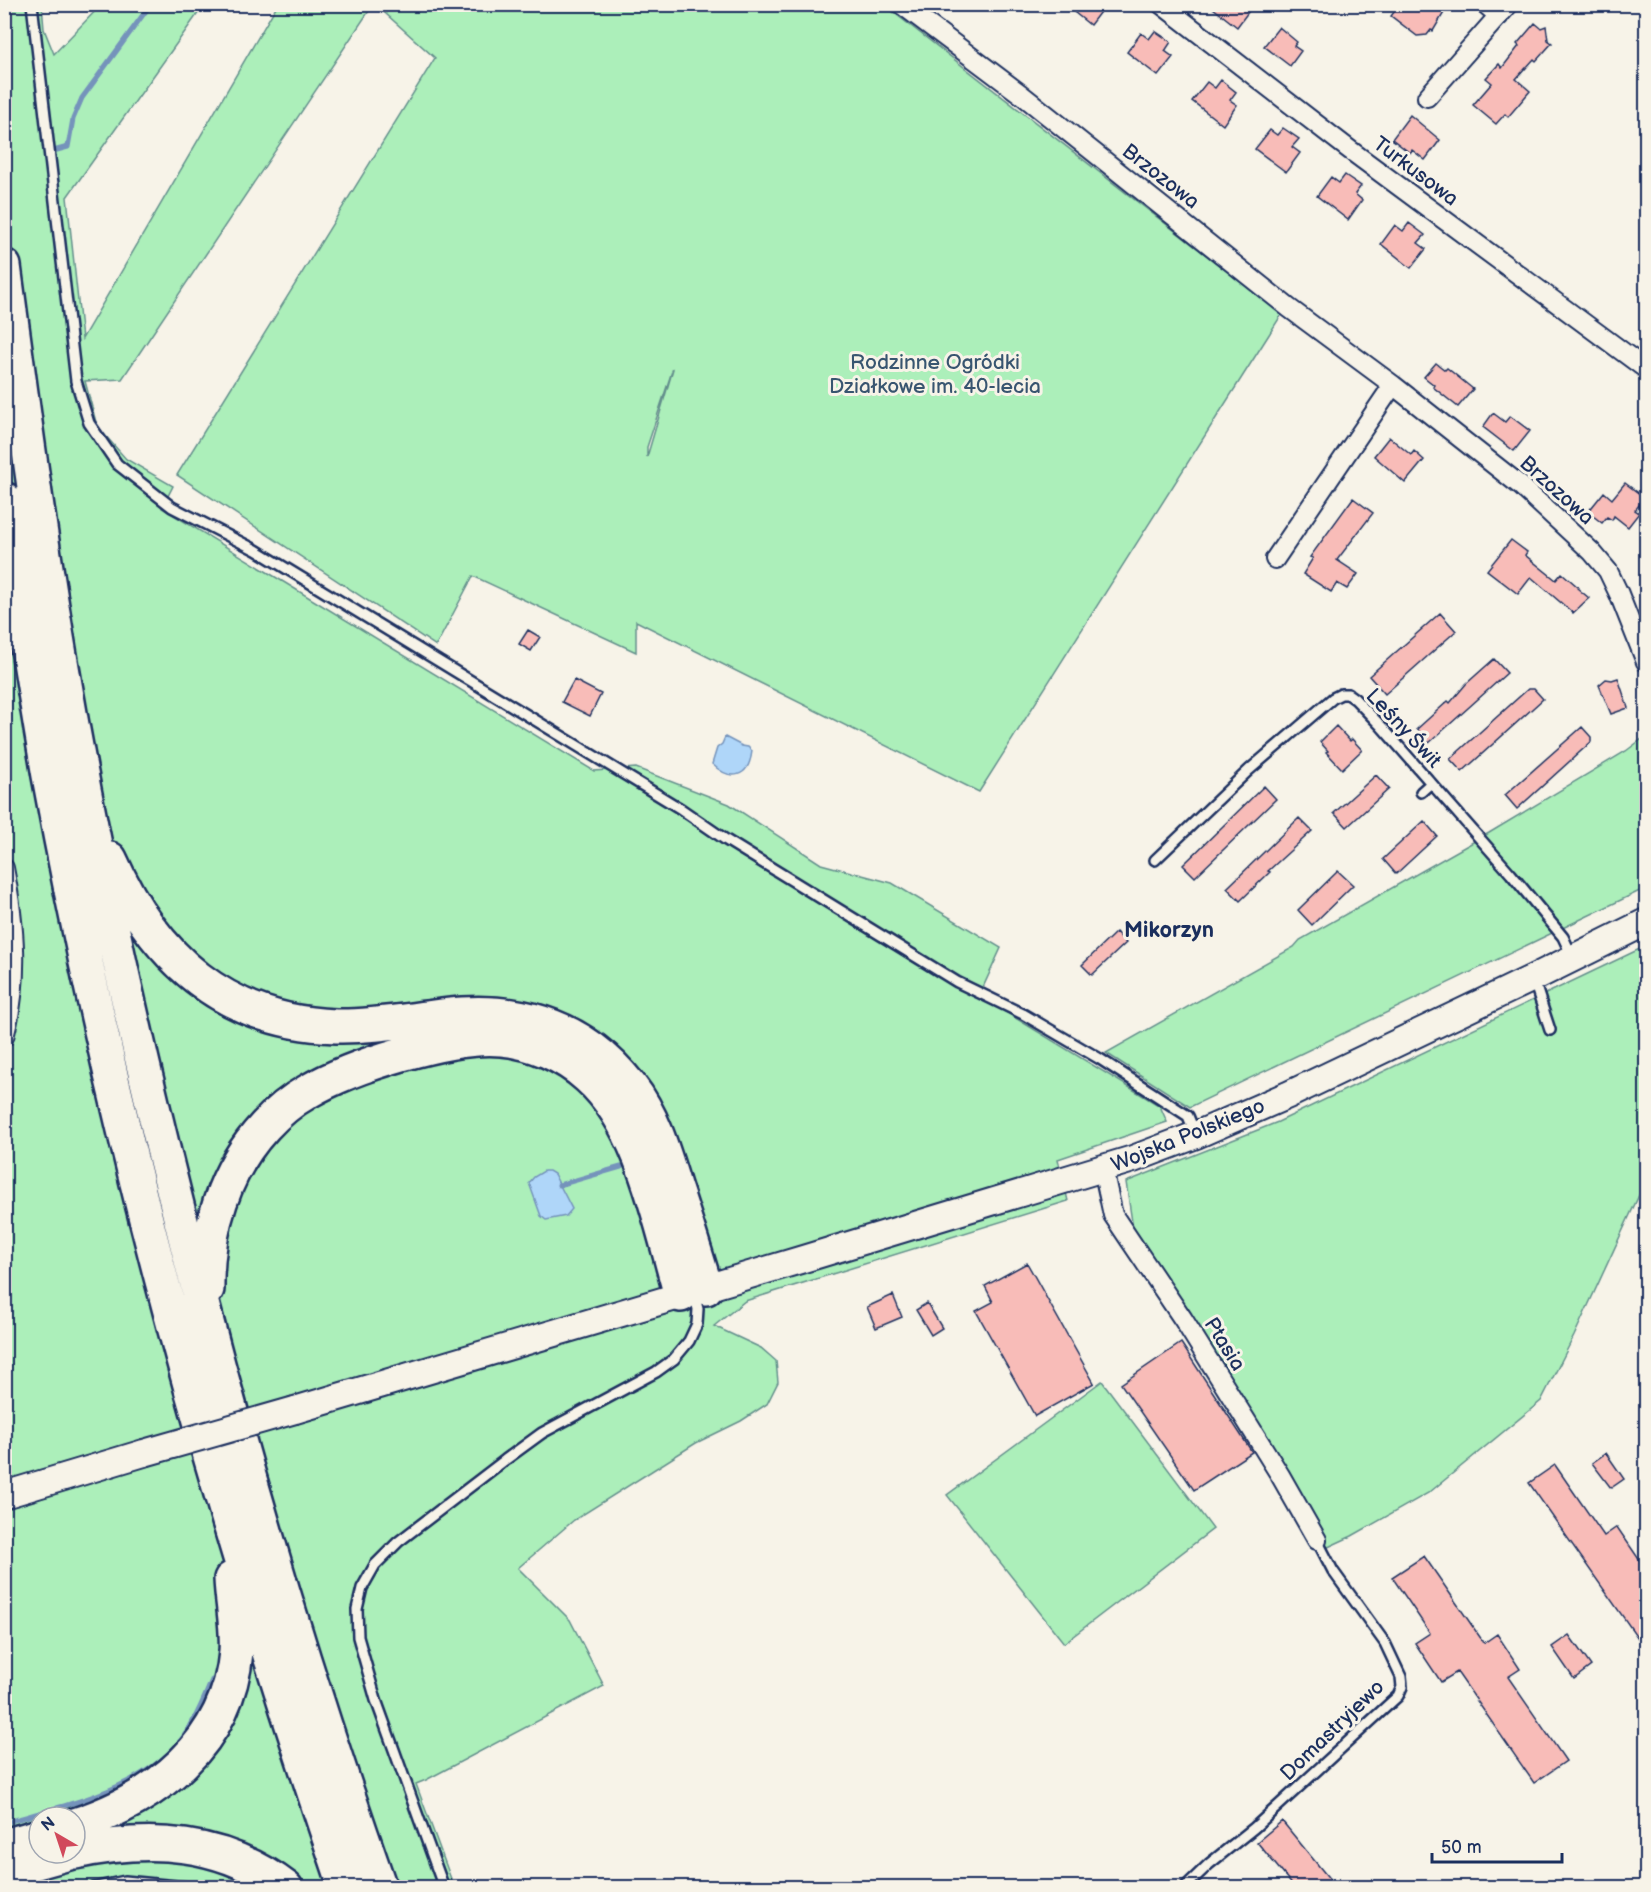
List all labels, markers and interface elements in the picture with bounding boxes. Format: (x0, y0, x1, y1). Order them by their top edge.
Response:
street label: Turkusowa (1368, 131, 1463, 212)
street label: Brzozowa (1117, 138, 1204, 214)
park label: Rodzinne Ogródki Działkowe im. 40-lecia (829, 350, 1041, 399)
street label: Brzozowa (1514, 451, 1599, 530)
street label: Leśny Świt (1361, 684, 1447, 773)
district label: Mikorzyn (1124, 917, 1214, 944)
street label: Wojska Polskiego (1108, 1093, 1269, 1178)
street label: Ptasia (1199, 1313, 1251, 1376)
street label: Domastryjewo (1275, 1675, 1389, 1786)
north arrow (27, 1805, 87, 1865)
text: N (38, 1813, 59, 1836)
scale bar (1432, 1826, 1562, 1864)
text: 50 m (1441, 1837, 1482, 1858)

